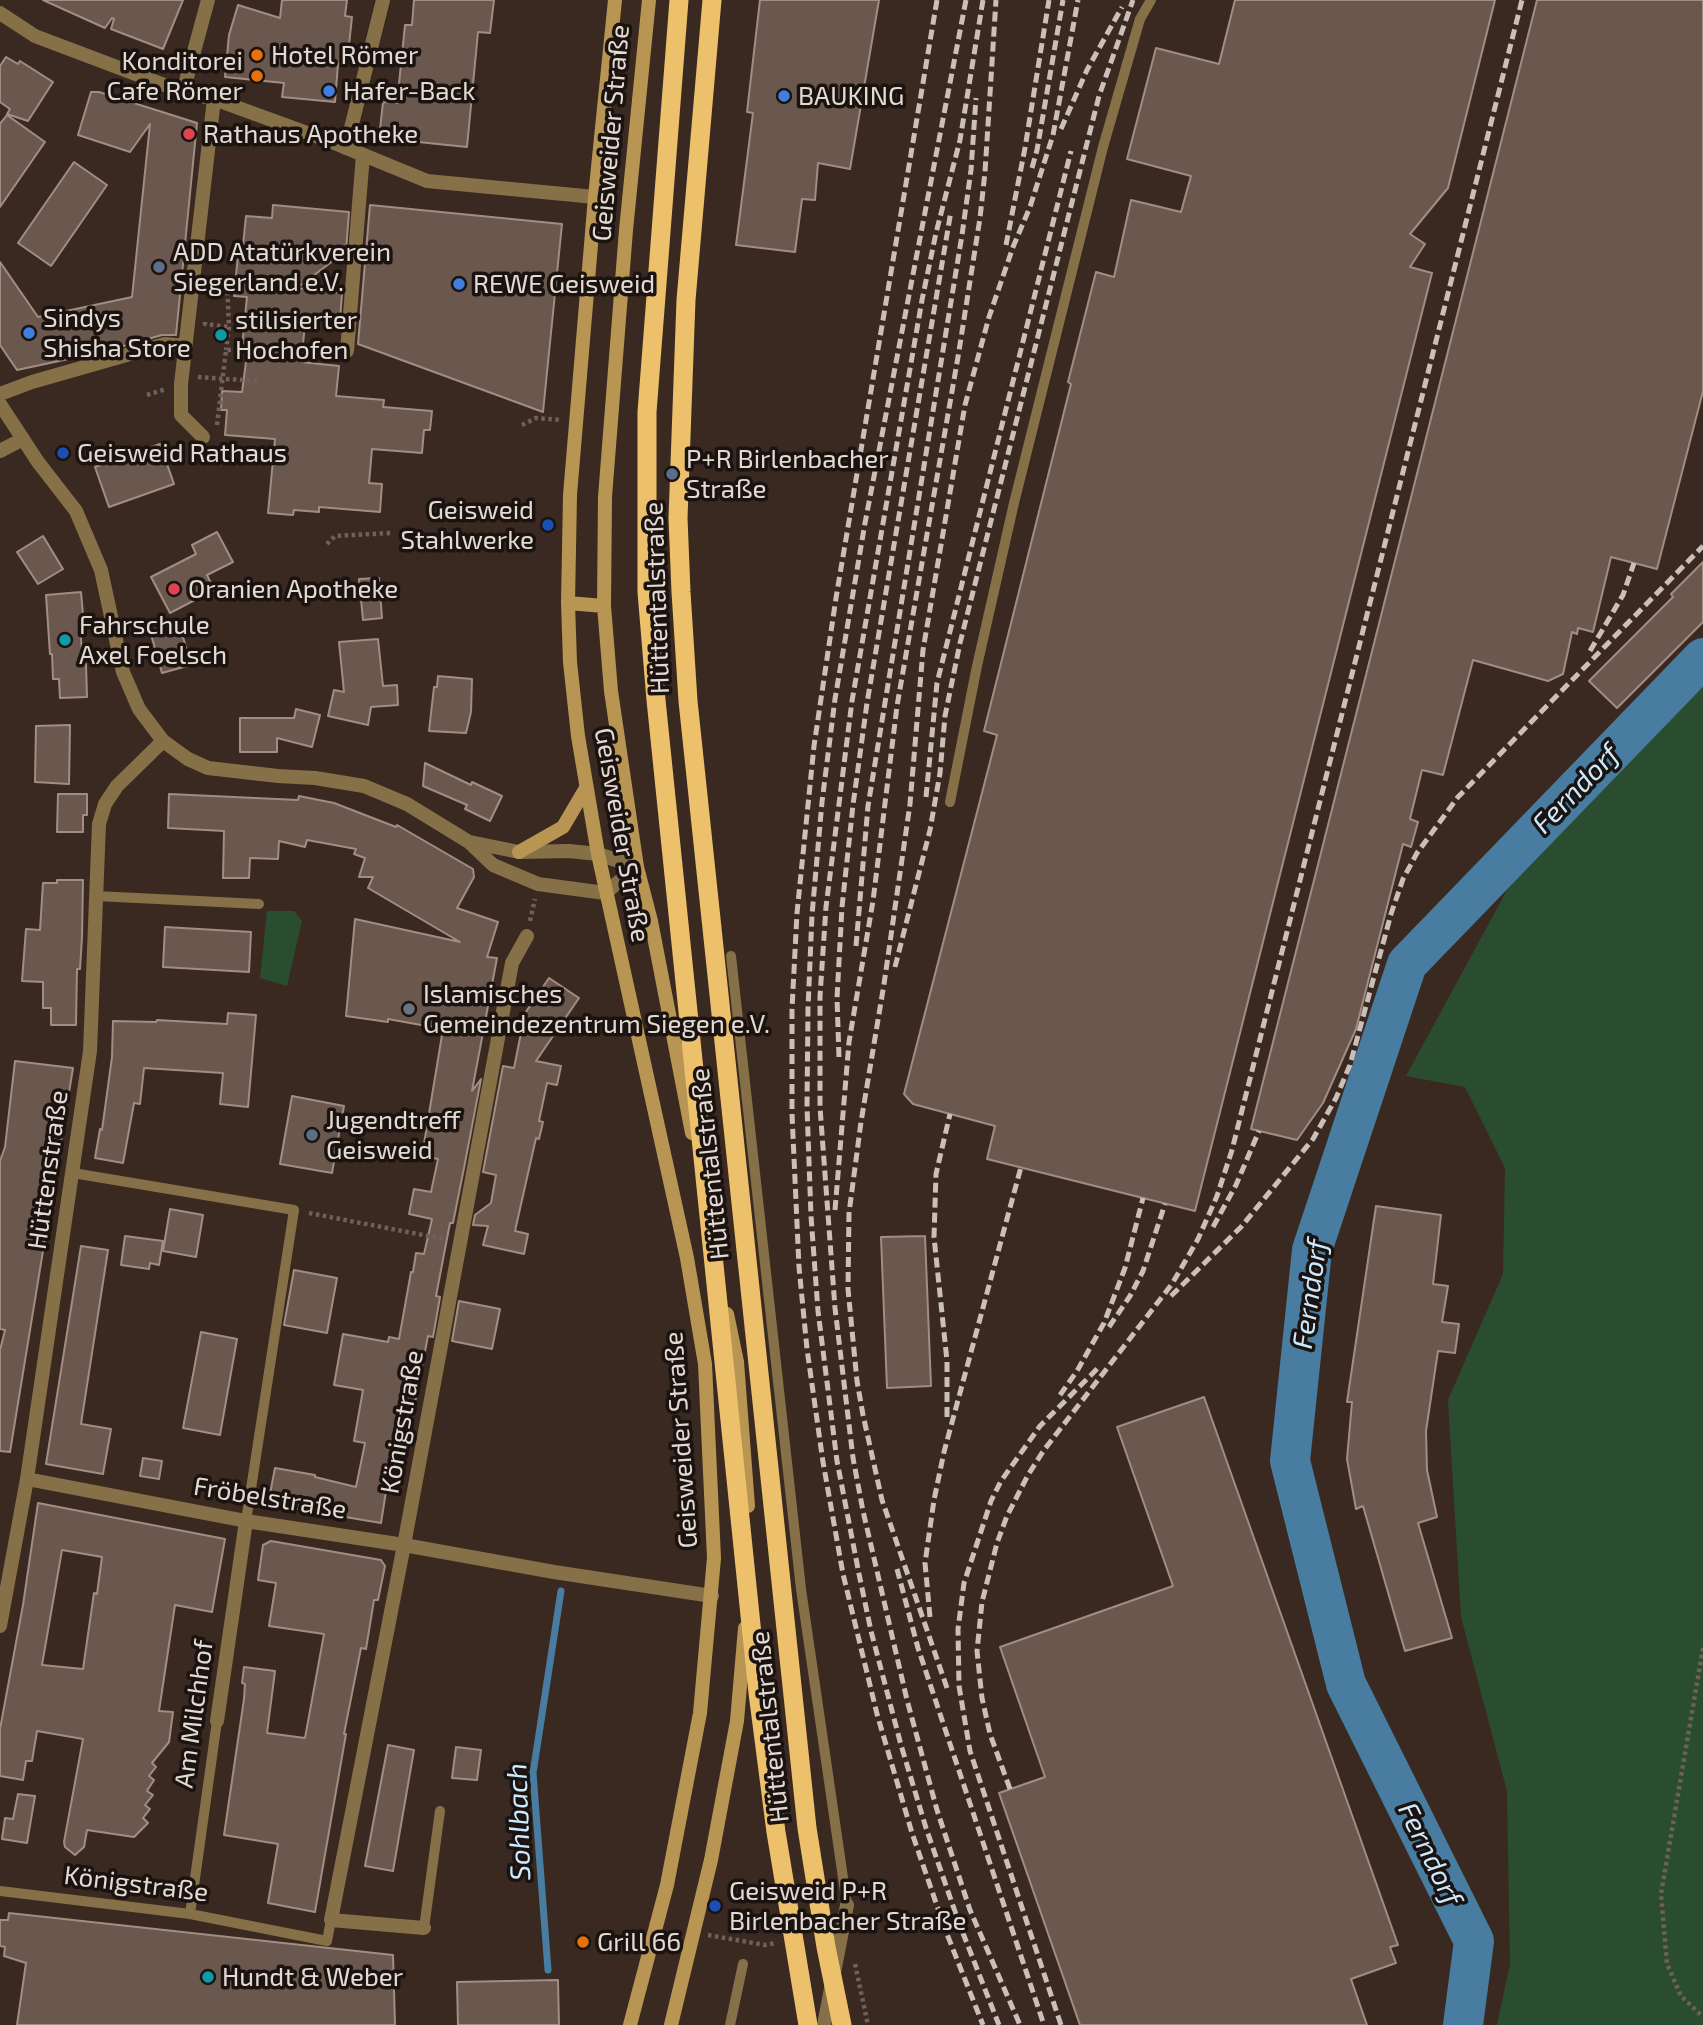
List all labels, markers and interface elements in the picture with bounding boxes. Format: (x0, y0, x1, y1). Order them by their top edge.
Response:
street label: Geisweider Straße (586, 23, 636, 243)
place label: Hotel Römer (271, 39, 418, 71)
place label: Konditorei Cafe Römer (107, 45, 243, 106)
marker: Hotel Römer (249, 47, 265, 63)
marker: Konditorei Cafe Römer (249, 68, 265, 84)
place label: Hafer-Back (343, 75, 476, 107)
place label: BAUKING (798, 80, 904, 112)
marker: Hafer-Back (321, 83, 337, 99)
marker: BAUKING (776, 88, 792, 104)
place label: Rathaus Apotheke (203, 118, 418, 150)
marker: Rathaus Apotheke (181, 126, 197, 142)
place label: ADD Atatürkverein Siegerland e.V. (173, 236, 391, 298)
marker: ADD Atatürkverein Siegerland e.V. (151, 259, 167, 275)
place label: REWE Geisweid (473, 268, 655, 300)
marker: REWE Geisweid (451, 276, 467, 292)
place label: Sindys Shisha Store (43, 302, 191, 364)
place label: stilisierter Hochofen (235, 304, 357, 366)
marker: Sindys Shisha Store (21, 325, 37, 341)
marker: stilisierter Hochofen (213, 327, 229, 343)
place label: Geisweid Rathaus (77, 437, 287, 469)
place label: P+R Birlenbacher Straße (686, 443, 889, 504)
marker: Geisweid Rathaus (55, 445, 71, 461)
marker: P+R Birlenbacher Straße (664, 466, 680, 482)
place label: Geisweid Stahlwerke (400, 494, 534, 556)
street label: Hüttentalstraße (638, 501, 676, 695)
marker: Geisweid Stahlwerke (540, 517, 556, 533)
place label: Oranien Apotheke (188, 573, 398, 605)
marker: Oranien Apotheke (166, 581, 182, 597)
place label: Fahrschule Axel Foelsch (79, 609, 227, 670)
marker: Fahrschule Axel Foelsch (57, 632, 73, 648)
street label: Geisweider Straße (588, 725, 656, 945)
water label: Ferndorf (1526, 738, 1626, 840)
place label: Islamisches Gemeindezentrum Siegen e.V. (423, 978, 770, 1040)
marker: Islamisches Gemeindezentrum Siegen e.V. (401, 1001, 417, 1017)
street label: Hüttentalstraße (684, 1067, 736, 1261)
street label: Hüttenstraße (21, 1088, 75, 1252)
place label: Jugendtreff Geisweid (326, 1104, 460, 1166)
marker: Jugendtreff Geisweid (304, 1127, 320, 1143)
water label: Ferndorf (1286, 1237, 1334, 1351)
street label: Geisweider Straße (658, 1331, 704, 1549)
street label: Königstraße (374, 1348, 430, 1496)
street label: Fröbelstraße (191, 1471, 349, 1525)
street label: Hüttentalstraße (744, 1630, 796, 1824)
street label: Am Milchhof (168, 1638, 220, 1790)
water label: Sohlbach (500, 1763, 538, 1881)
water label: Ferndorf (1391, 1797, 1469, 1911)
street label: Königstraße (62, 1860, 210, 1908)
place label: Geisweid P+R Birlenbacher Straße (729, 1875, 966, 1937)
marker: Geisweid P+R Birlenbacher Straße (707, 1898, 723, 1914)
place label: Grill 66 (597, 1926, 681, 1958)
marker: Grill 66 (575, 1934, 591, 1950)
place label: Hundt & Weber (222, 1961, 403, 1993)
marker: Hundt & Weber (200, 1969, 216, 1985)

